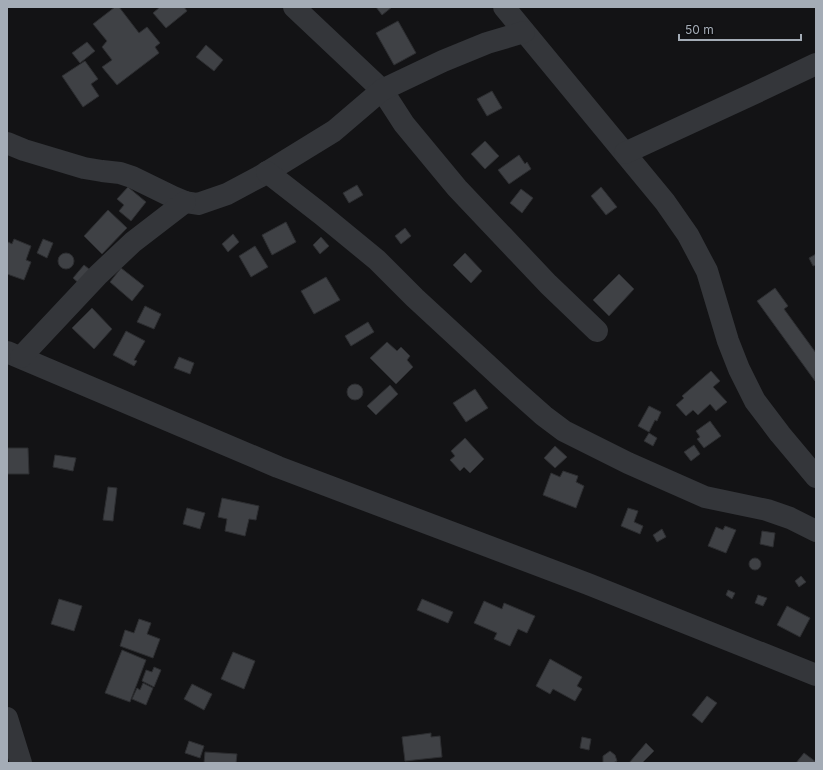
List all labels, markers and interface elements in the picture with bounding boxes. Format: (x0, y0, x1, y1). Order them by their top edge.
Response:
scale bar (679, 16, 801, 42)
text: 50 m (685, 22, 714, 37)

